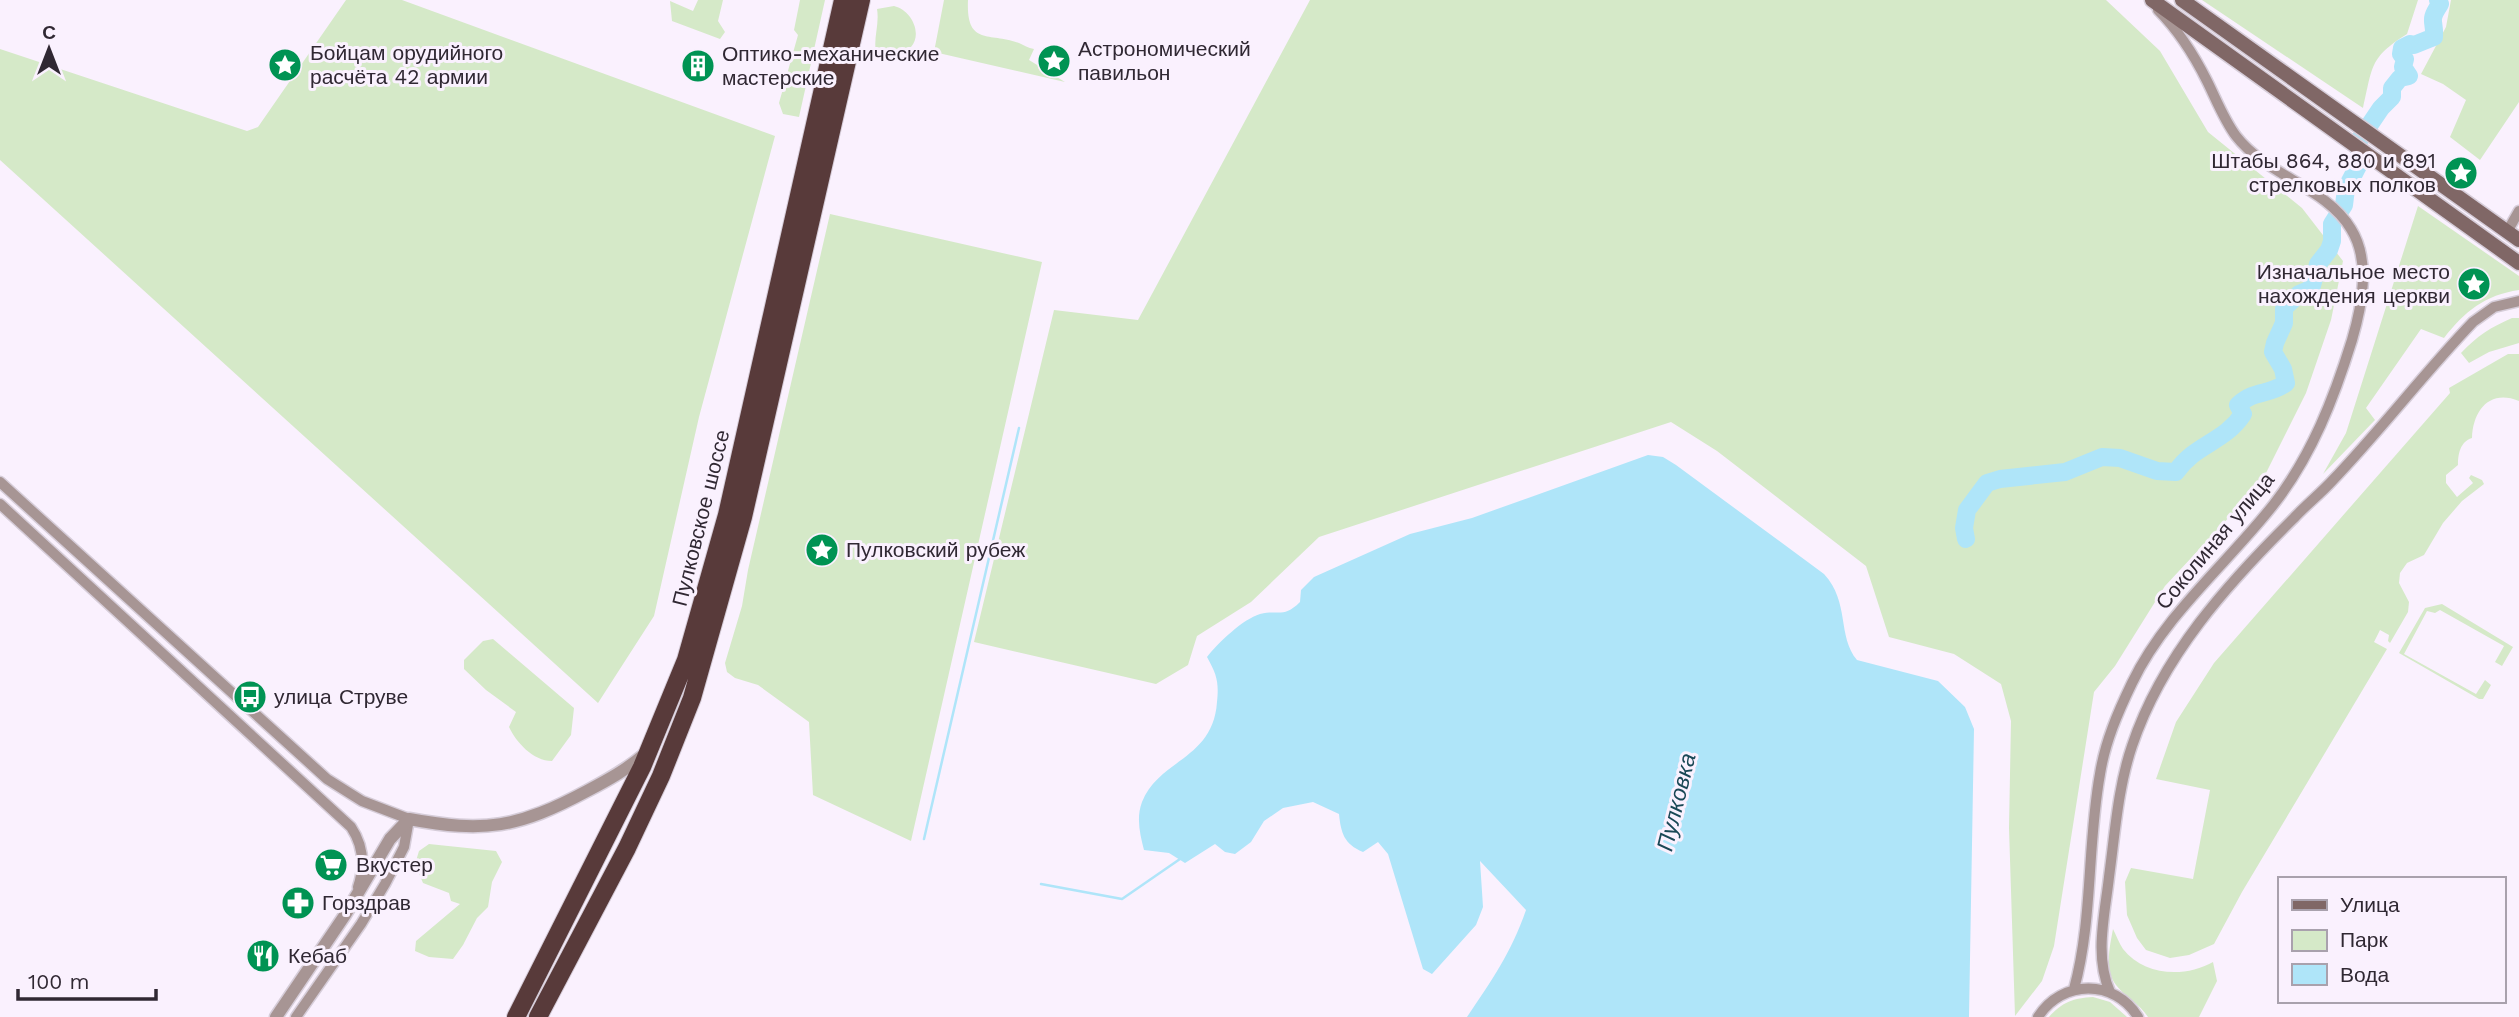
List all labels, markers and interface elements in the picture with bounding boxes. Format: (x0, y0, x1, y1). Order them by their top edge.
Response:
north arrow (14, 14, 84, 84)
text: С (42, 21, 56, 44)
place label: Астрономический павильон (1078, 36, 1251, 85)
place label: Бойцам орудийного расчёта 42 армии (310, 40, 503, 89)
place label: Оптико-механические мастерские (722, 41, 940, 90)
place icon: Астрономический павильон (1035, 42, 1073, 80)
place icon: Бойцам орудийного расчёта 42 армии (266, 46, 304, 84)
building icon: Оптико-механические мастерские (679, 47, 717, 85)
place label: Штабы 864, 880 и 891 стрелковых полков (2211, 148, 2436, 197)
place icon: Штабы 864, 880 и 891 стрелковых полков (2442, 154, 2480, 192)
place label: Изначальное место нахождения церкви (2257, 259, 2450, 308)
place icon: Изначальное место нахождения церкви (2455, 265, 2493, 303)
street label: Пулковское шоссе (666, 427, 735, 609)
street label: Соколиная улица (2150, 467, 2279, 614)
place icon: Пулковский рубеж (803, 531, 841, 569)
place label: Пулковский рубеж (846, 537, 1025, 562)
bus stop icon: улица Струве (231, 678, 269, 716)
place label: улица Струве (274, 684, 408, 709)
water label: Пулковка (1651, 750, 1702, 854)
supermarket icon: Вкустер (312, 846, 350, 884)
place label: Вкустер (356, 852, 433, 877)
legend (2278, 877, 2505, 1003)
pharmacy icon: Горздрав (279, 884, 317, 922)
place label: Горздрав (322, 890, 411, 915)
text: Улица (2340, 892, 2400, 917)
text: Парк (2340, 927, 2388, 952)
restaurant icon: Кебаб (244, 937, 282, 975)
place label: Кебаб (288, 943, 347, 968)
scale bar (18, 958, 156, 1002)
text: Вода (2340, 962, 2389, 987)
text: 100 m (28, 969, 90, 994)

